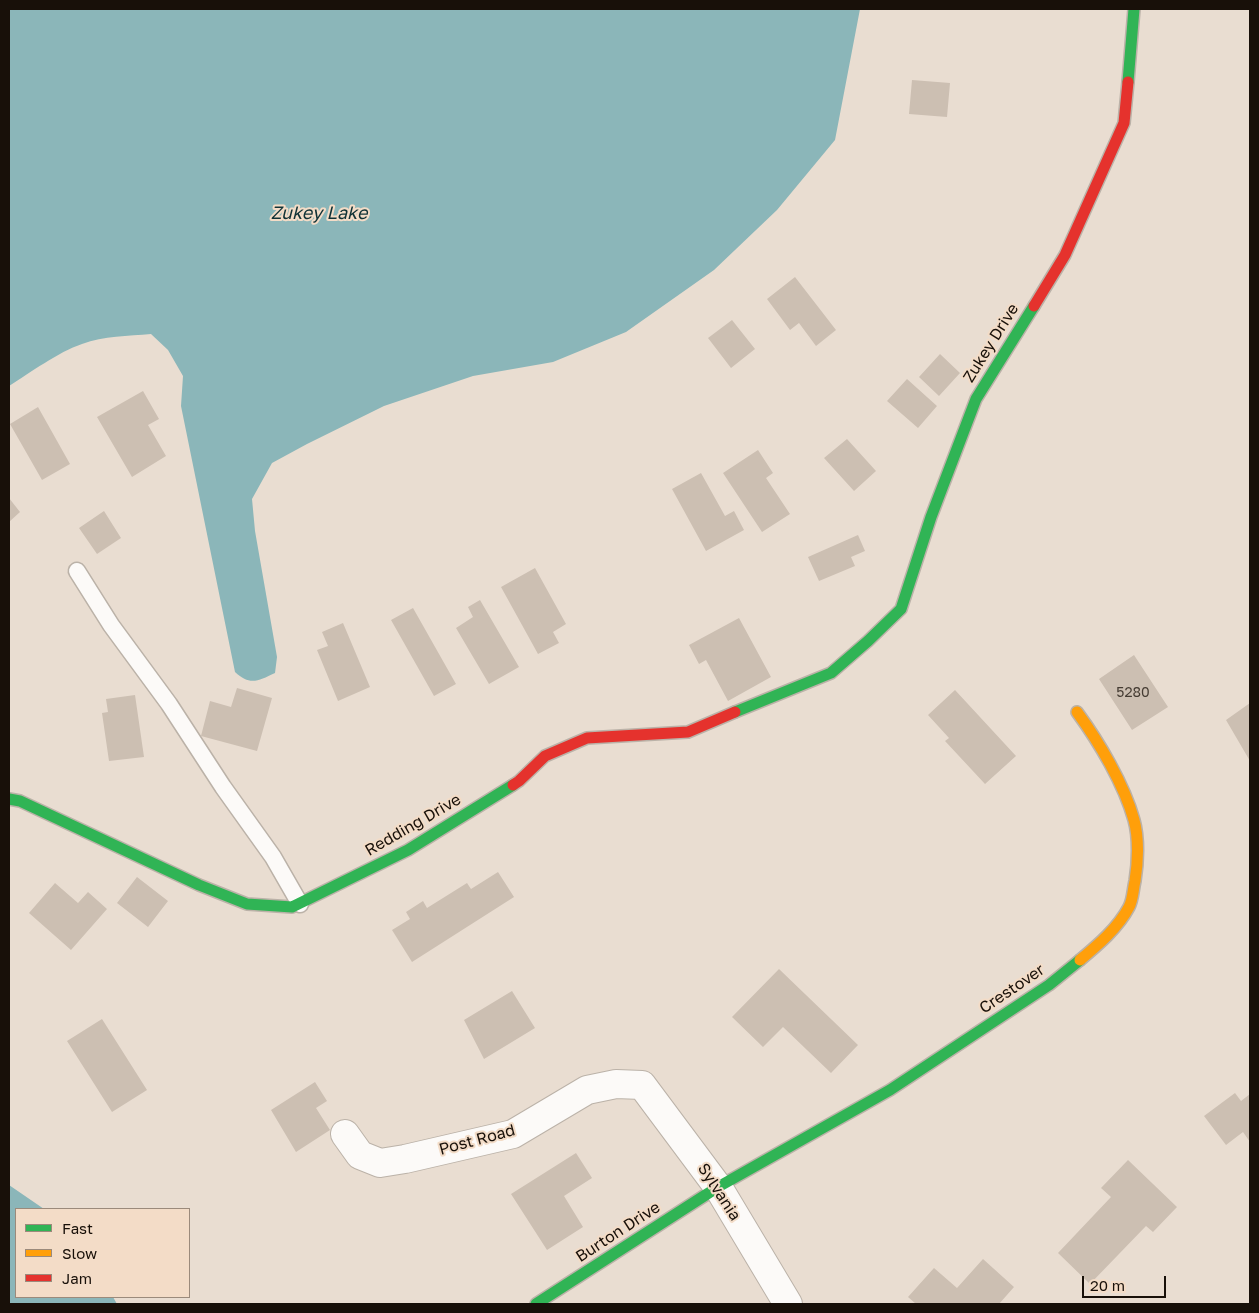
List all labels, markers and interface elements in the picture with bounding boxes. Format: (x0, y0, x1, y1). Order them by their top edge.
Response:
water label: Zukey Lake (271, 202, 367, 224)
street label: Zukey Drive (959, 300, 1023, 386)
house number: 5280 (1116, 685, 1150, 701)
street label: Redding Drive (362, 790, 464, 860)
street label: Crestover (976, 960, 1048, 1018)
street label: Post Road (437, 1121, 517, 1159)
street label: Sylvania (693, 1160, 745, 1224)
street label: Burton Drive (572, 1198, 664, 1266)
legend (15, 1208, 190, 1298)
text: Fast (62, 1219, 93, 1237)
text: Slow (62, 1244, 97, 1262)
scale bar (1084, 1266, 1168, 1298)
text: Jam (62, 1269, 92, 1287)
text: 20 m (1090, 1276, 1125, 1294)

